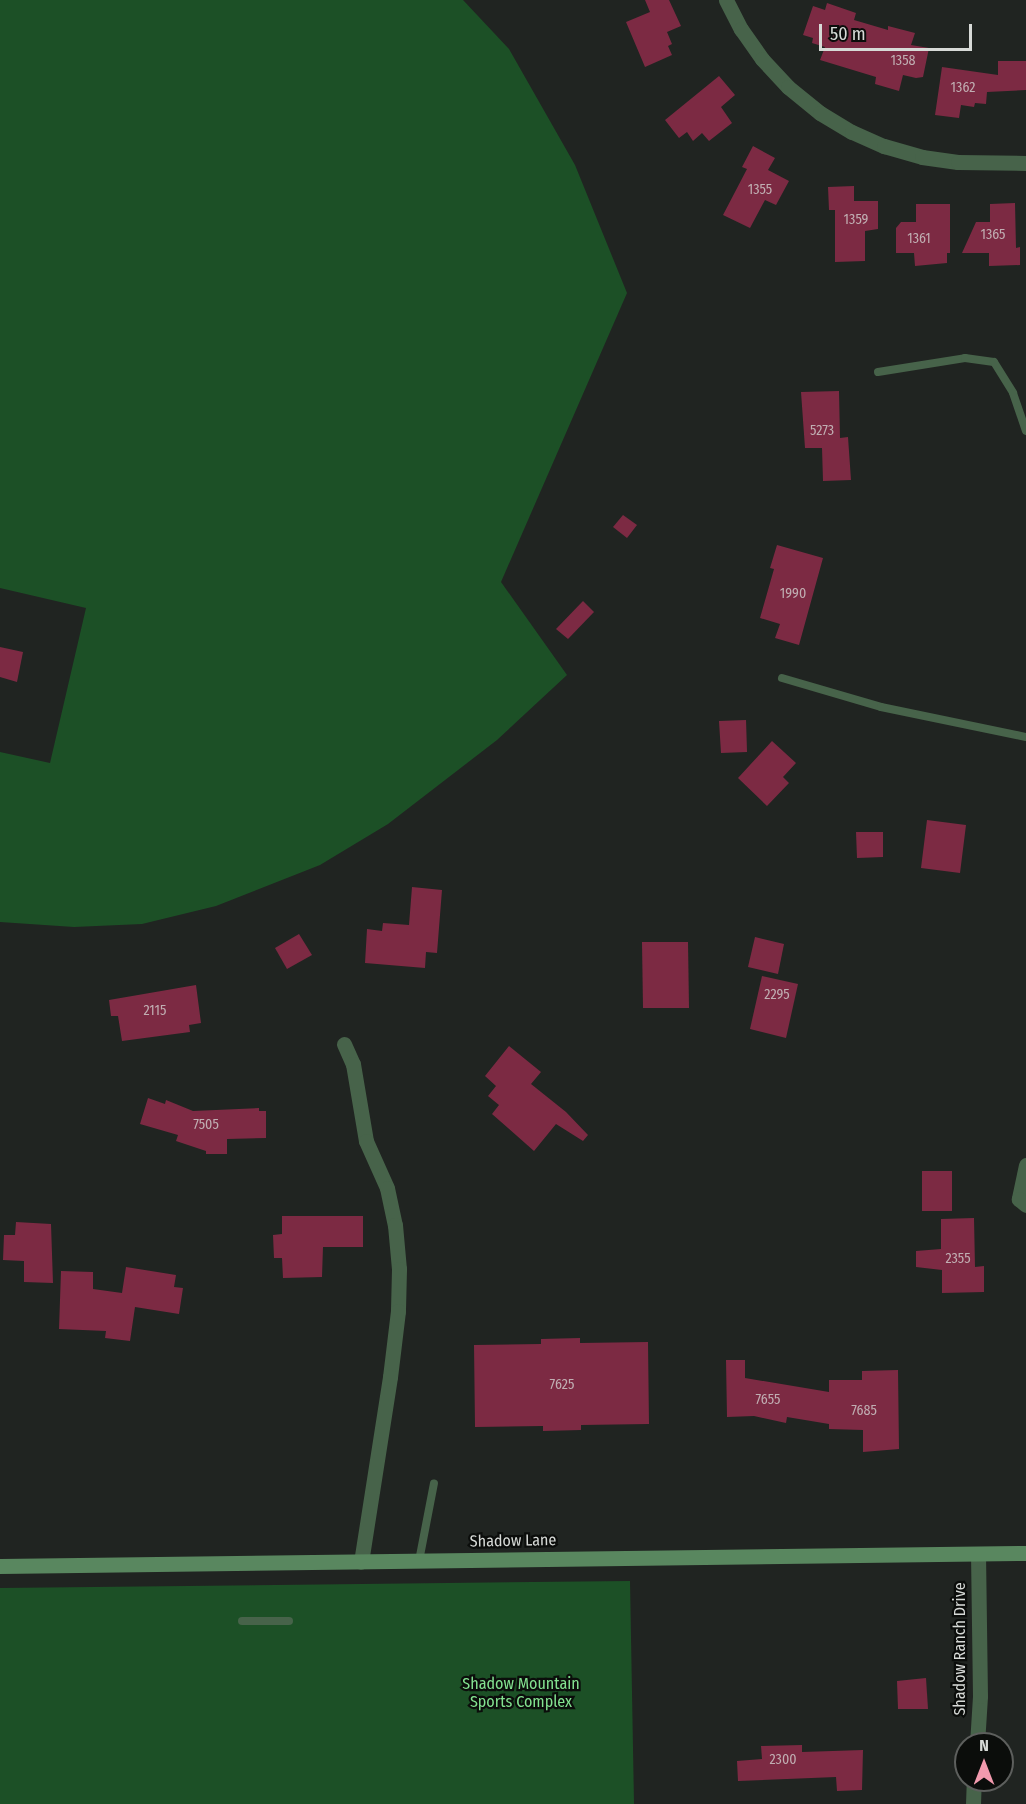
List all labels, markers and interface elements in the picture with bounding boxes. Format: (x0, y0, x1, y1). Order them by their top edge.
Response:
scale bar (822, 12, 975, 50)
text: 50 m (830, 23, 866, 45)
house number: 1358 (890, 53, 916, 69)
house number: 1362 (951, 80, 975, 96)
house number: 1355 (748, 182, 772, 198)
house number: 1359 (844, 212, 868, 228)
house number: 1365 (980, 227, 1006, 243)
house number: 1361 (907, 231, 931, 247)
house number: 5273 (810, 423, 834, 439)
house number: 1990 (780, 586, 806, 602)
house number: 2295 (764, 987, 790, 1003)
house number: 2115 (143, 1003, 167, 1019)
house number: 7505 (193, 1117, 219, 1133)
house number: 2355 (945, 1251, 971, 1267)
house number: 7625 (550, 1377, 574, 1393)
house number: 7655 (755, 1392, 781, 1408)
house number: 7685 (851, 1403, 877, 1419)
street label: Shadow Lane (470, 1531, 556, 1551)
street label: Shadow Ranch Drive (950, 1582, 970, 1716)
park label: Shadow Mountain Sports Complex (462, 1674, 580, 1712)
north arrow (954, 1732, 1014, 1792)
text: N (979, 1736, 989, 1755)
house number: 2300 (769, 1752, 797, 1768)

